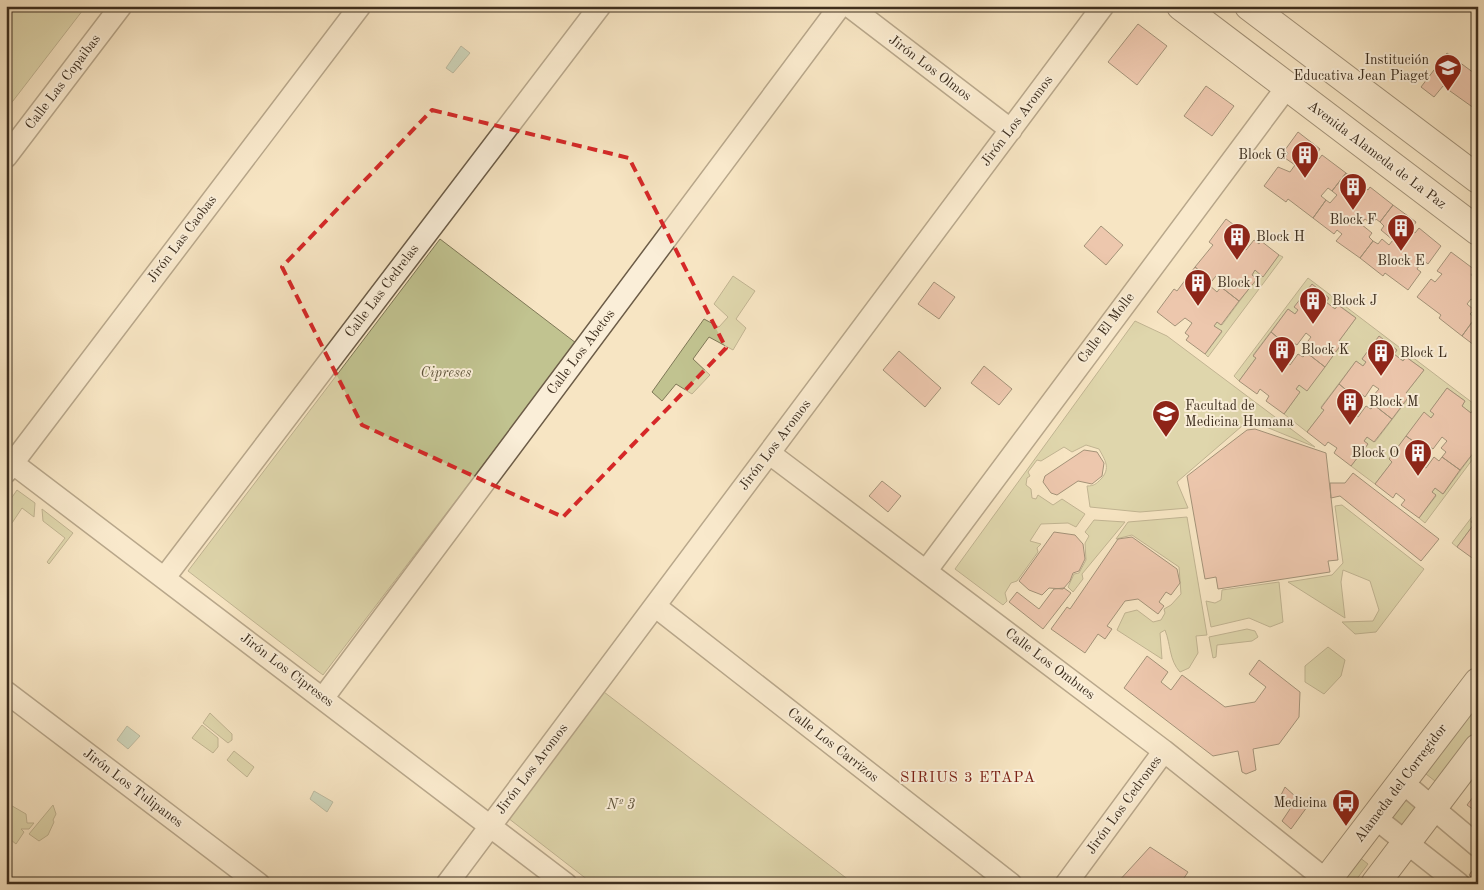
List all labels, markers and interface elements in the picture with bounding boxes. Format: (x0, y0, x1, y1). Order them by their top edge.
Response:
street label: Calle Las Copaibas (23, 32, 103, 132)
street label: Jirón Los Olmos (886, 32, 974, 104)
place label: Institución Educativa Jean Piaget (1294, 53, 1429, 83)
school or university icon: Institución Educativa Jean Piaget (1433, 53, 1463, 92)
street label: Jirón Los Aromos (979, 73, 1055, 169)
street label: Avenida Alameda de La Paz (1305, 98, 1449, 212)
building icon: Block G (1290, 140, 1320, 179)
place label: Block G (1238, 148, 1286, 162)
building icon: Block F (1338, 172, 1368, 211)
street label: Jirón Las Caobas (145, 193, 219, 285)
place label: Block F (1329, 213, 1377, 227)
building icon: Block E (1386, 213, 1416, 252)
building icon: Block H (1222, 222, 1252, 261)
place label: Block H (1256, 230, 1305, 244)
street label: Calle Las Cedrelas (343, 242, 421, 340)
place label: Block E (1377, 254, 1425, 268)
building icon: Block I (1183, 268, 1213, 307)
place label: Block I (1217, 276, 1260, 290)
building icon: Block J (1298, 286, 1328, 325)
street label: Calle El Molle (1075, 290, 1137, 366)
place label: Block J (1332, 294, 1378, 308)
street label: Calle Los Abetos (544, 307, 618, 397)
building icon: Block K (1267, 335, 1297, 374)
building icon: Block L (1366, 338, 1396, 377)
place label: Block K (1301, 343, 1349, 357)
place label: Block L (1400, 346, 1447, 360)
park label: Cipreses (421, 366, 472, 381)
building icon: Block M (1335, 387, 1365, 426)
place label: Block M (1369, 395, 1419, 409)
street label: Jirón Los Aromos (737, 397, 813, 493)
school or university icon: Facultad de Medicina Humana (1151, 399, 1181, 438)
place label: Facultad de Medicina Humana (1185, 399, 1294, 429)
building icon: Block O (1403, 438, 1433, 477)
place label: Block O (1352, 446, 1399, 460)
street label: Calle Los Ombues (1002, 626, 1098, 702)
street label: Jirón Los Cipreses (238, 630, 336, 710)
street label: Calle Los Carrizos (785, 705, 881, 785)
street label: Jirón Los Aromos (494, 721, 570, 817)
street label: Alameda del Corregidor (1352, 721, 1450, 845)
street label: Jirón Los Tulipanes (80, 746, 186, 830)
street label: Jirón Los Cedrones (1084, 753, 1164, 857)
district label: SIRIUS 3 ETAPA (900, 771, 1036, 786)
bus stop icon: Medicina (1331, 788, 1361, 827)
place label: Medicina (1273, 796, 1327, 810)
park label: Nº 3 (606, 798, 635, 812)

